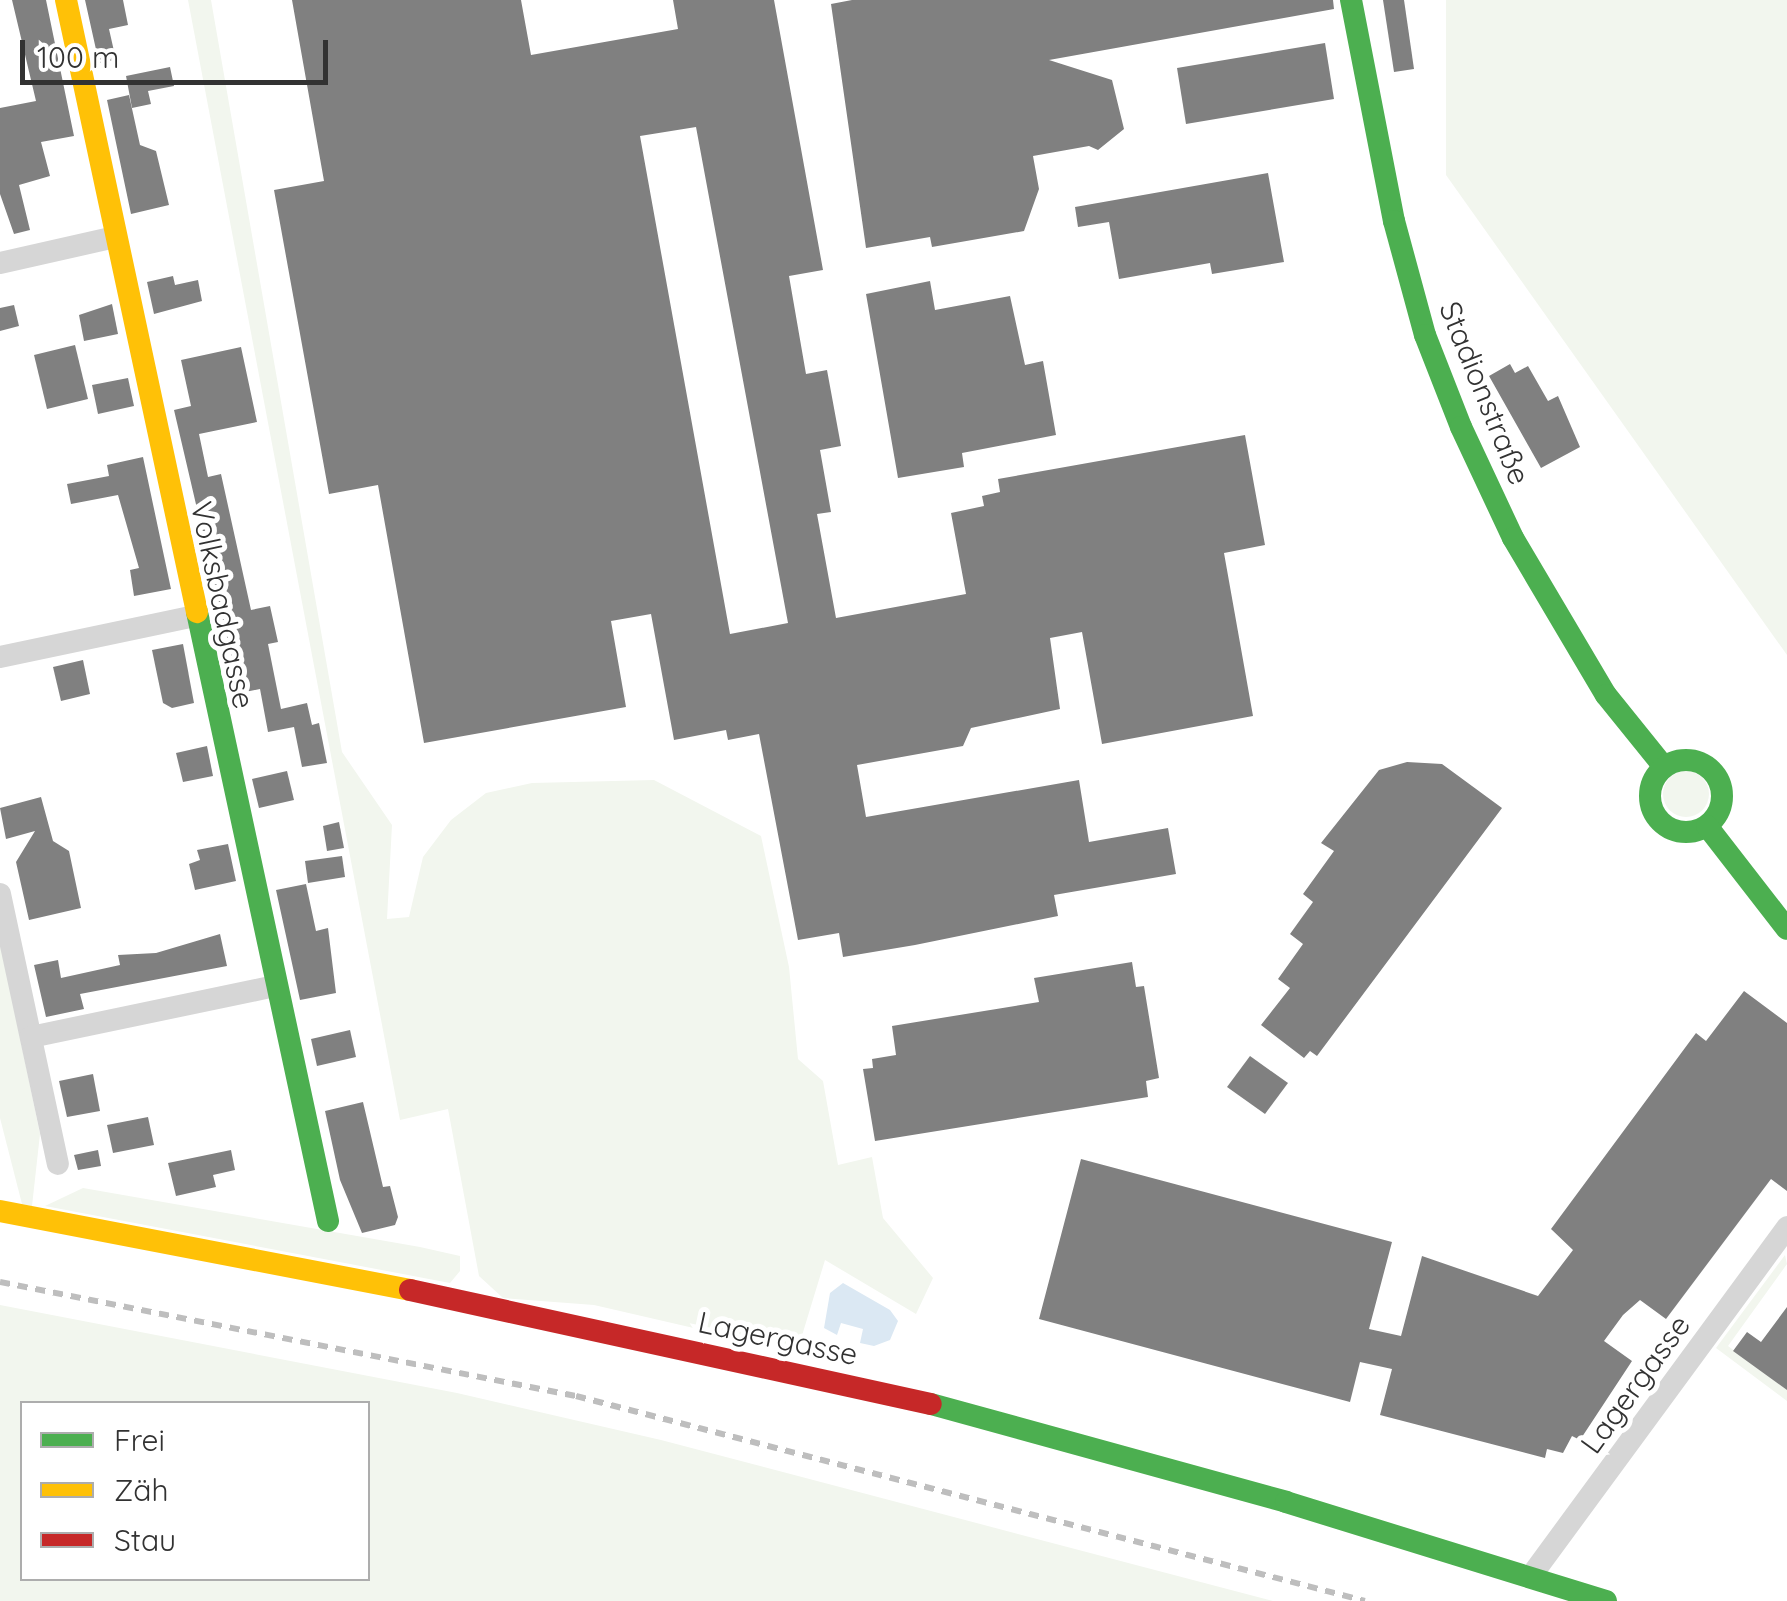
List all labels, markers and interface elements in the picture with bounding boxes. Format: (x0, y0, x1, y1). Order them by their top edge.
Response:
scale bar (25, 20, 332, 82)
text: 100 m (37, 38, 119, 76)
street label: Stadionstraße (1432, 296, 1538, 490)
street label: Volksbadgasse (183, 498, 263, 712)
street label: Lagergasse (695, 1304, 861, 1372)
street label: Lagergasse (1573, 1308, 1697, 1460)
legend (20, 1401, 370, 1581)
text: Frei (114, 1421, 165, 1459)
text: Zäh (114, 1471, 169, 1509)
text: Stau (114, 1521, 176, 1559)

